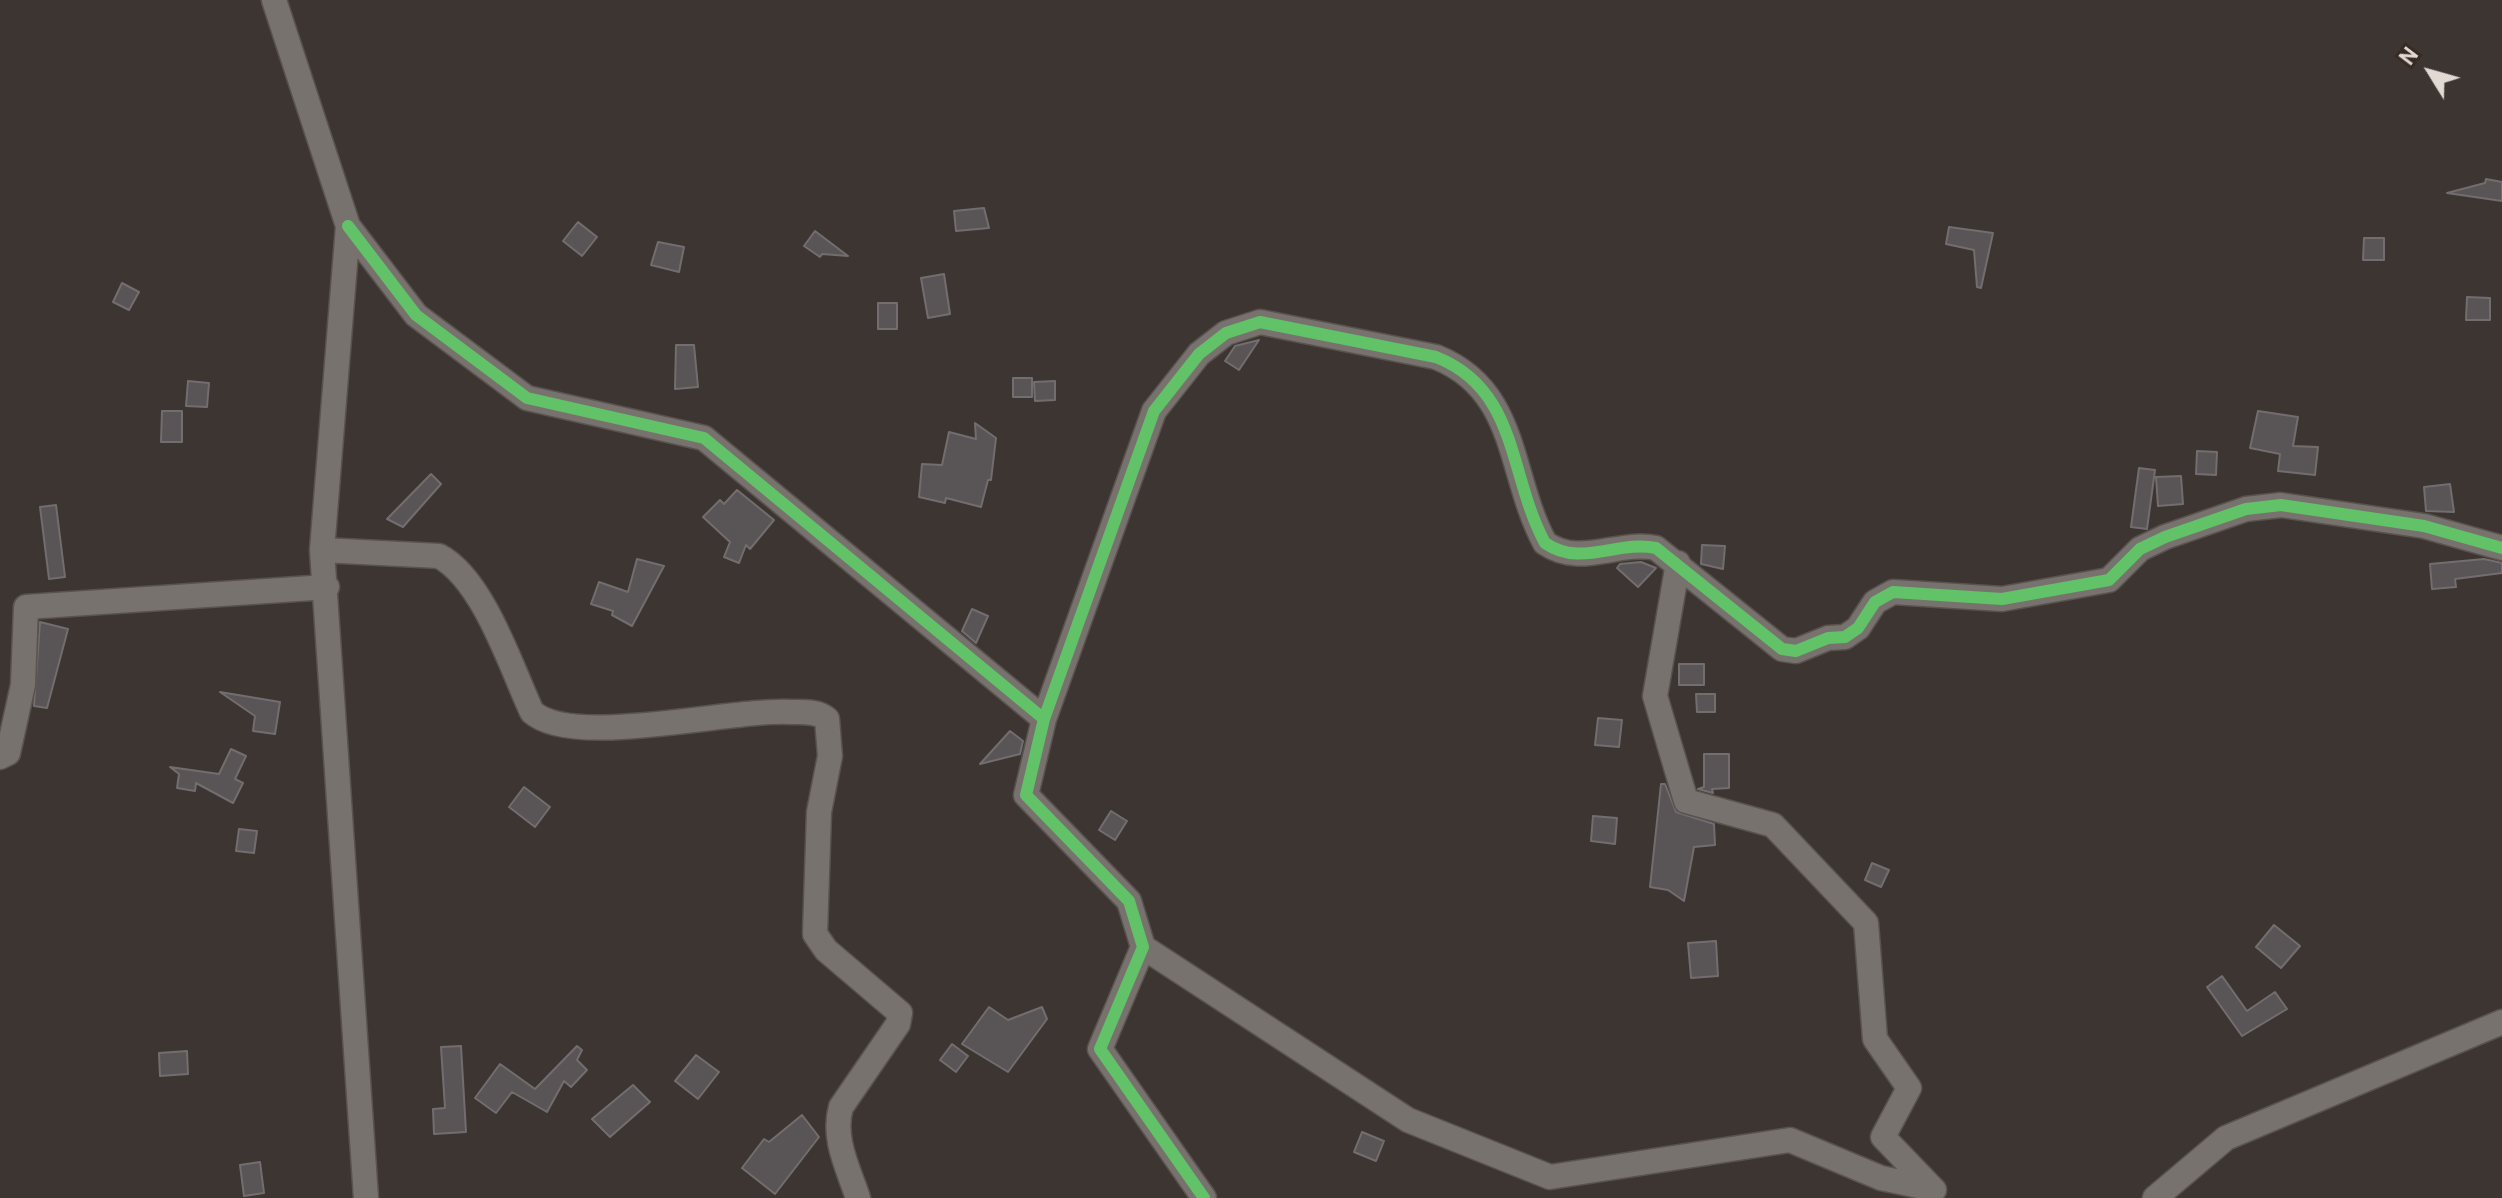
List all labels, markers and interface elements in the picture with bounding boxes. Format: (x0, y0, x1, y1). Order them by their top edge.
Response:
north arrow (2390, 32, 2470, 112)
text: N (2395, 43, 2426, 72)

